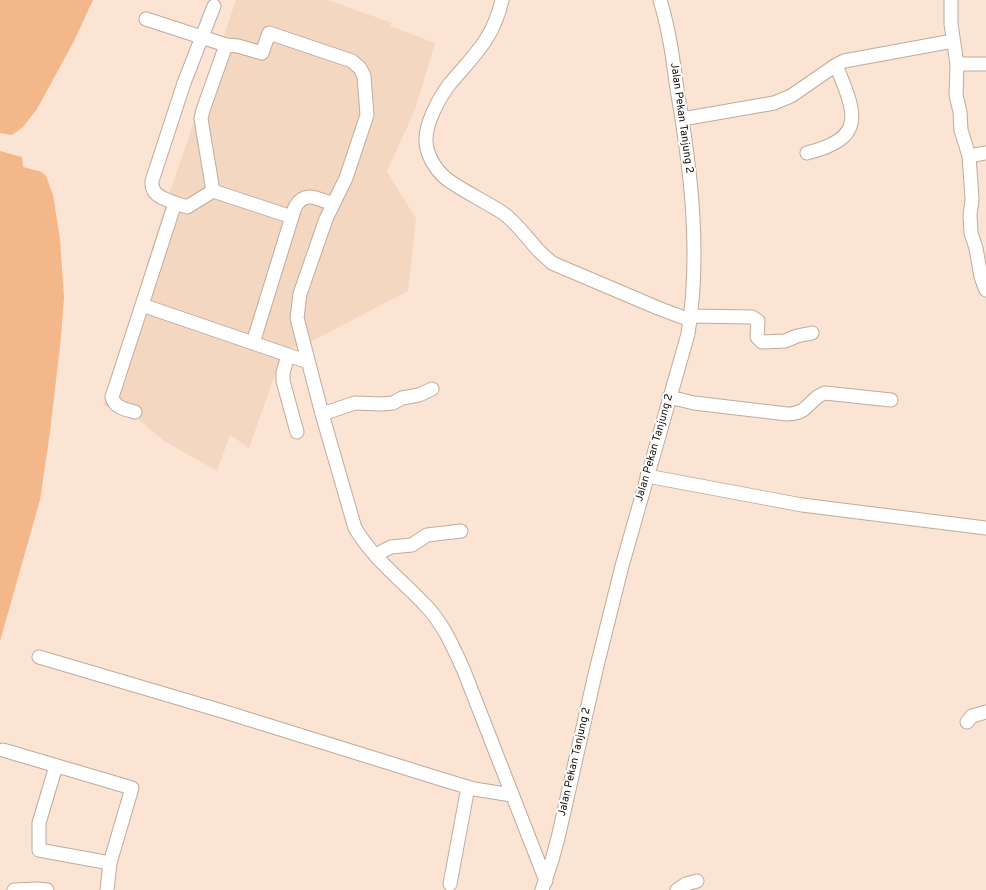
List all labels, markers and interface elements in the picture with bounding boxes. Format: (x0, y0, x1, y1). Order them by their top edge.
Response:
street label: Jalan Pekan Tanjung 2 (667, 62, 695, 174)
street label: Jalan Pekan Tanjung 2 (633, 393, 677, 503)
street label: Jalan Pekan Tanjung 2 (556, 706, 594, 818)

